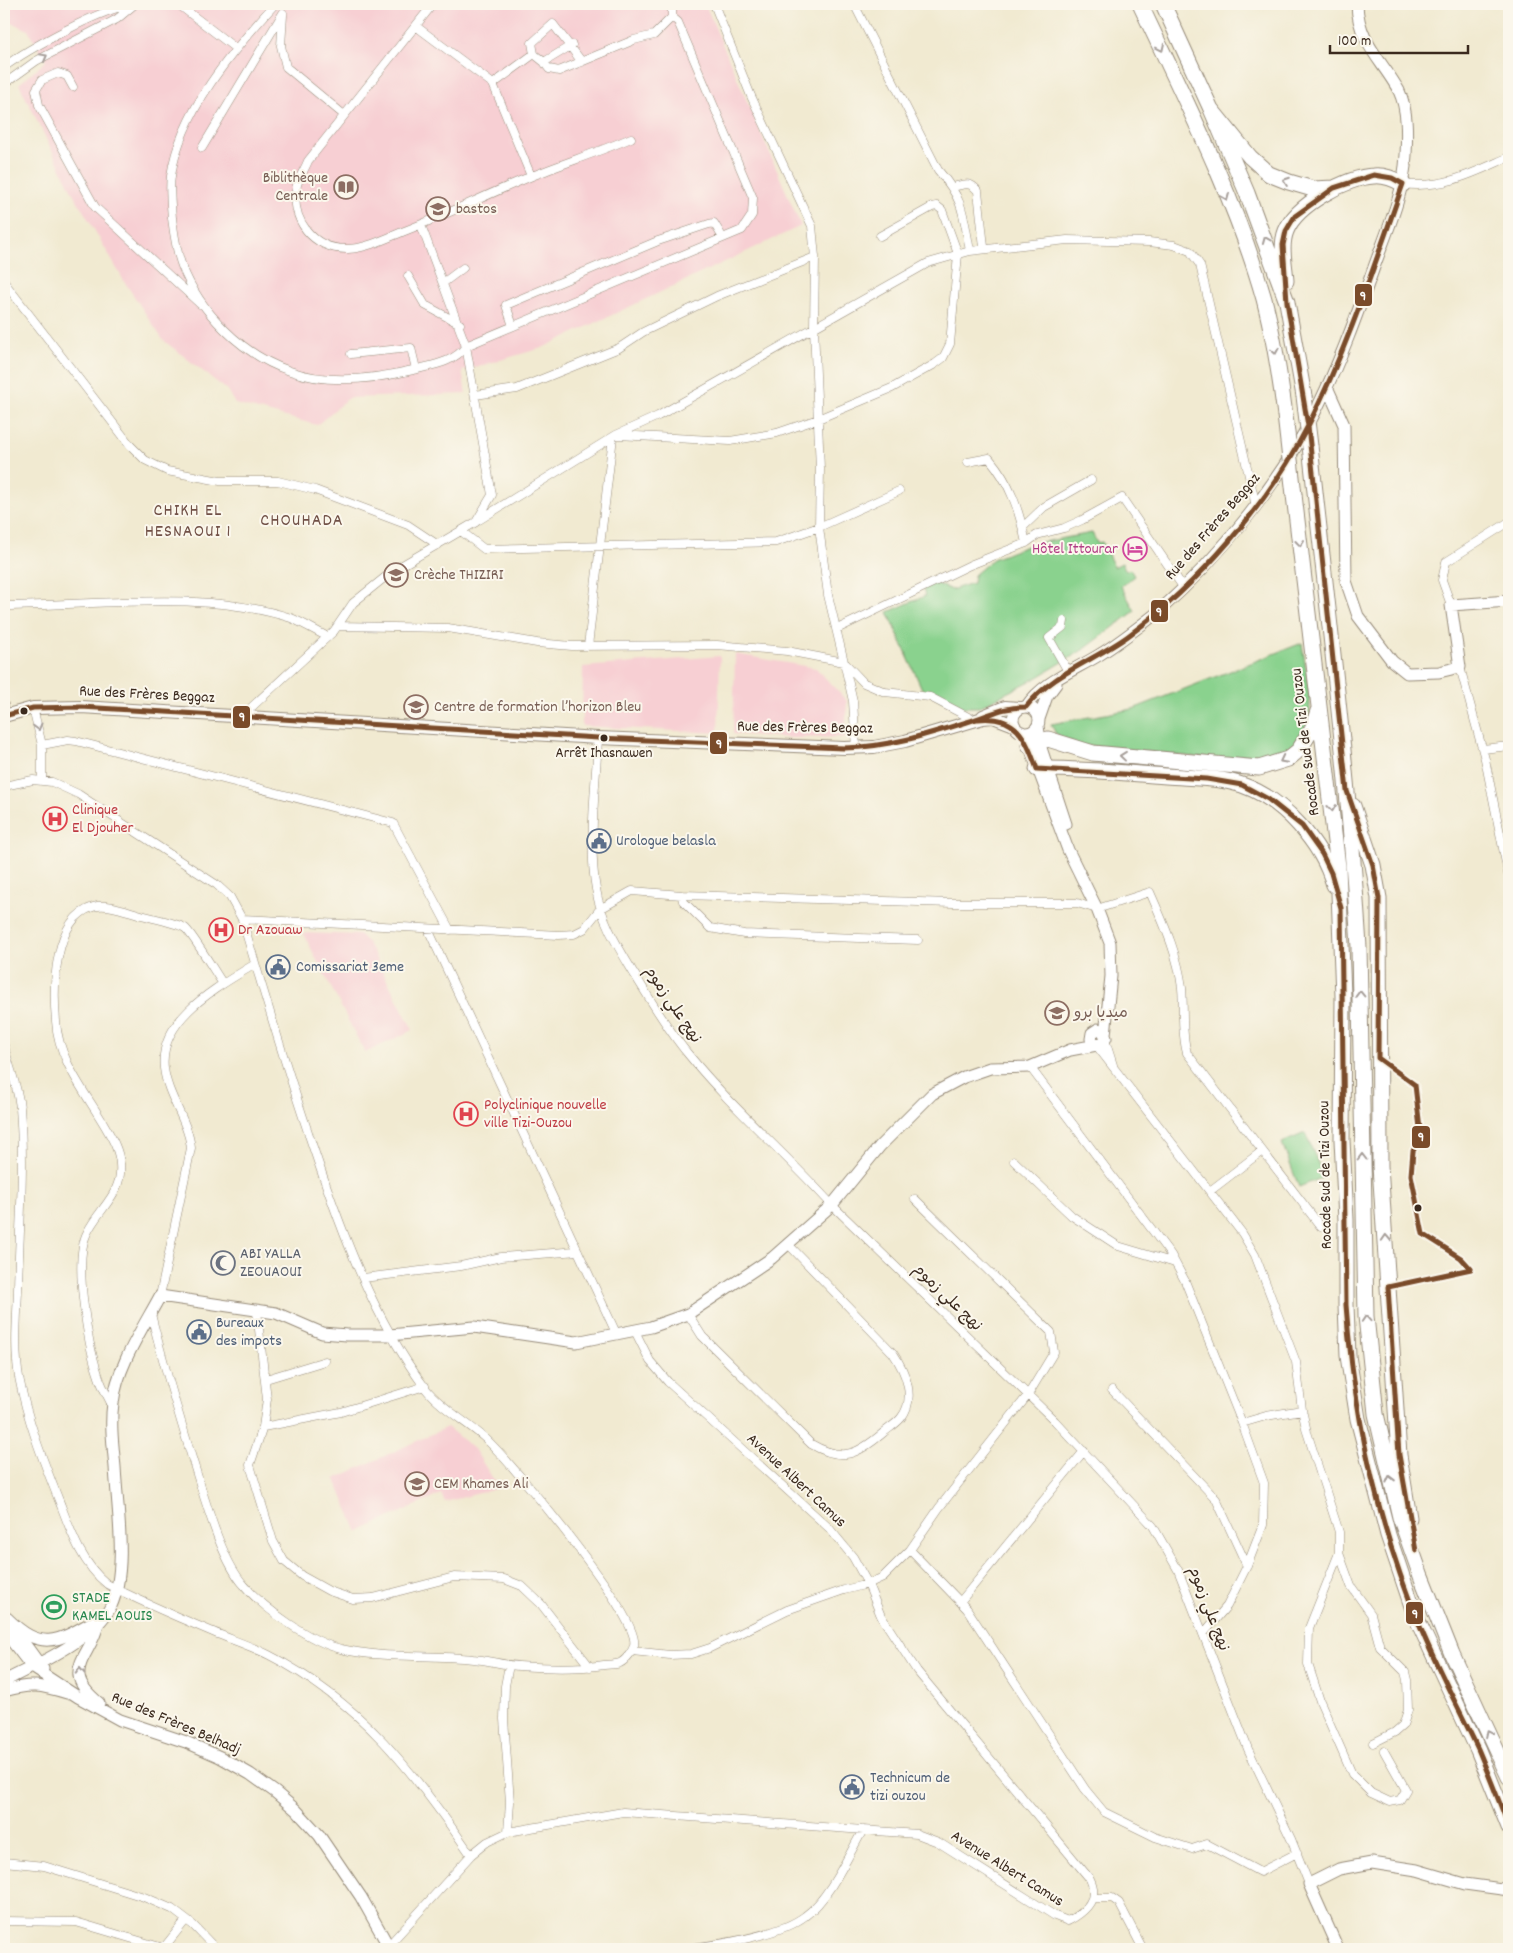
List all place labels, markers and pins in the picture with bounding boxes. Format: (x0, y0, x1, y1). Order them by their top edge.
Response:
place label: Biblithèque Centrale (263, 167, 328, 208)
library icon: Biblithèque Centrale (333, 174, 359, 200)
school or university icon: bastos (425, 196, 451, 222)
place label: bastos (456, 198, 497, 221)
hotel icon: Hôtel Ittourar (1122, 536, 1148, 562)
place label: Hôtel Ittourar (1032, 538, 1118, 561)
school or university icon: Crèche THIZIRI (383, 562, 409, 588)
place label: Crèche THIZIRI (414, 564, 504, 587)
school or university icon: Centre de formation l’horizon Bleu (403, 694, 429, 720)
place label: Centre de formation l’horizon Bleu (434, 696, 641, 719)
unlabelled marker (19, 706, 29, 716)
marker: Arrêt Ihasnawen (599, 733, 609, 743)
place label: Arrêt Ihasnawen (556, 743, 652, 765)
place label: Clinique El Djouher (72, 799, 134, 840)
hospital icon: Clinique El Djouher (42, 806, 68, 832)
public building icon: Urologue belasla (586, 828, 612, 854)
place label: Urologue belasla (616, 830, 716, 853)
hospital icon: Dr Azouaw (208, 917, 234, 943)
place label: Dr Azouaw (238, 919, 303, 942)
public building icon: Comissariat 3eme (265, 954, 291, 980)
place label: Comissariat 3eme (296, 956, 404, 979)
school or university icon: ميديا برو (1044, 1000, 1070, 1026)
place label: ميديا برو (1072, 1002, 1128, 1025)
place label: Polyclinique nouvelle ville Tizi-Ouzou (484, 1094, 607, 1135)
hospital icon: Polyclinique nouvelle ville Tizi-Ouzou (453, 1101, 479, 1127)
unlabelled marker (1413, 1203, 1423, 1213)
place label: ABI YALLA ZEOUAOUI (240, 1243, 302, 1284)
mosque icon: ABI YALLA ZEOUAOUI (210, 1250, 236, 1276)
place label: Bureaux des impots (216, 1312, 282, 1353)
public building icon: Bureaux des impots (186, 1319, 212, 1345)
school or university icon: CEM Khames Ali (404, 1471, 430, 1497)
place label: CEM Khames Ali (434, 1473, 528, 1496)
place label: STADE KAMEL AOUIS (72, 1587, 153, 1628)
sports icon: STADE KAMEL AOUIS (41, 1594, 67, 1620)
place label: Technicum de tizi ouzou (870, 1767, 950, 1808)
public building icon: Technicum de tizi ouzou (839, 1774, 865, 1800)

